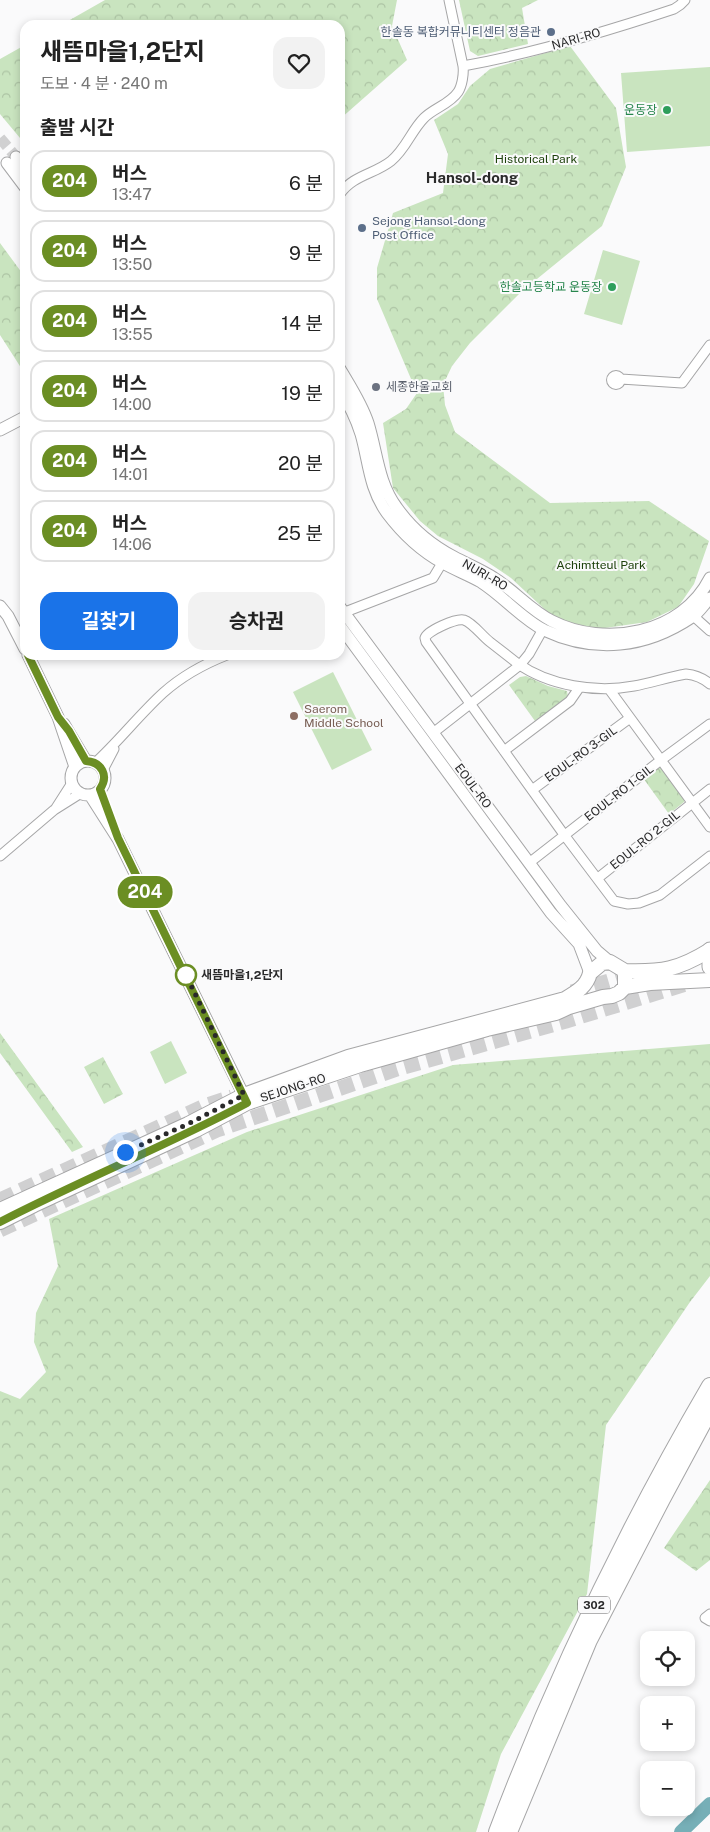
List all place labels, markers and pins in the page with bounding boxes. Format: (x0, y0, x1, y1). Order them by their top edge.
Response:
place label: 한솔동 복합커뮤니티센터 정음관 (381, 25, 541, 39)
marker: 한솔동 복합커뮤니티센터 정음관 (545, 26, 557, 38)
place label: 운동장 (624, 103, 657, 117)
marker: 운동장 (661, 104, 673, 116)
place label: Sejong Hansol-dong Post Office (372, 214, 486, 242)
marker: Sejong Hansol-dong Post Office (356, 222, 368, 234)
place label: 한솔고등학교 운동장 (500, 280, 602, 294)
marker: 한솔고등학교 운동장 (606, 281, 618, 293)
place label: 세종한울교회 (386, 380, 452, 394)
marker: 세종한울교회 (370, 381, 382, 393)
place label: Saerom Middle School (304, 702, 384, 730)
marker: Saerom Middle School (288, 710, 300, 722)
marker: 새뜸마을1,2단지 (175, 964, 197, 986)
place label: 새뜸마을1,2단지 (201, 968, 284, 982)

